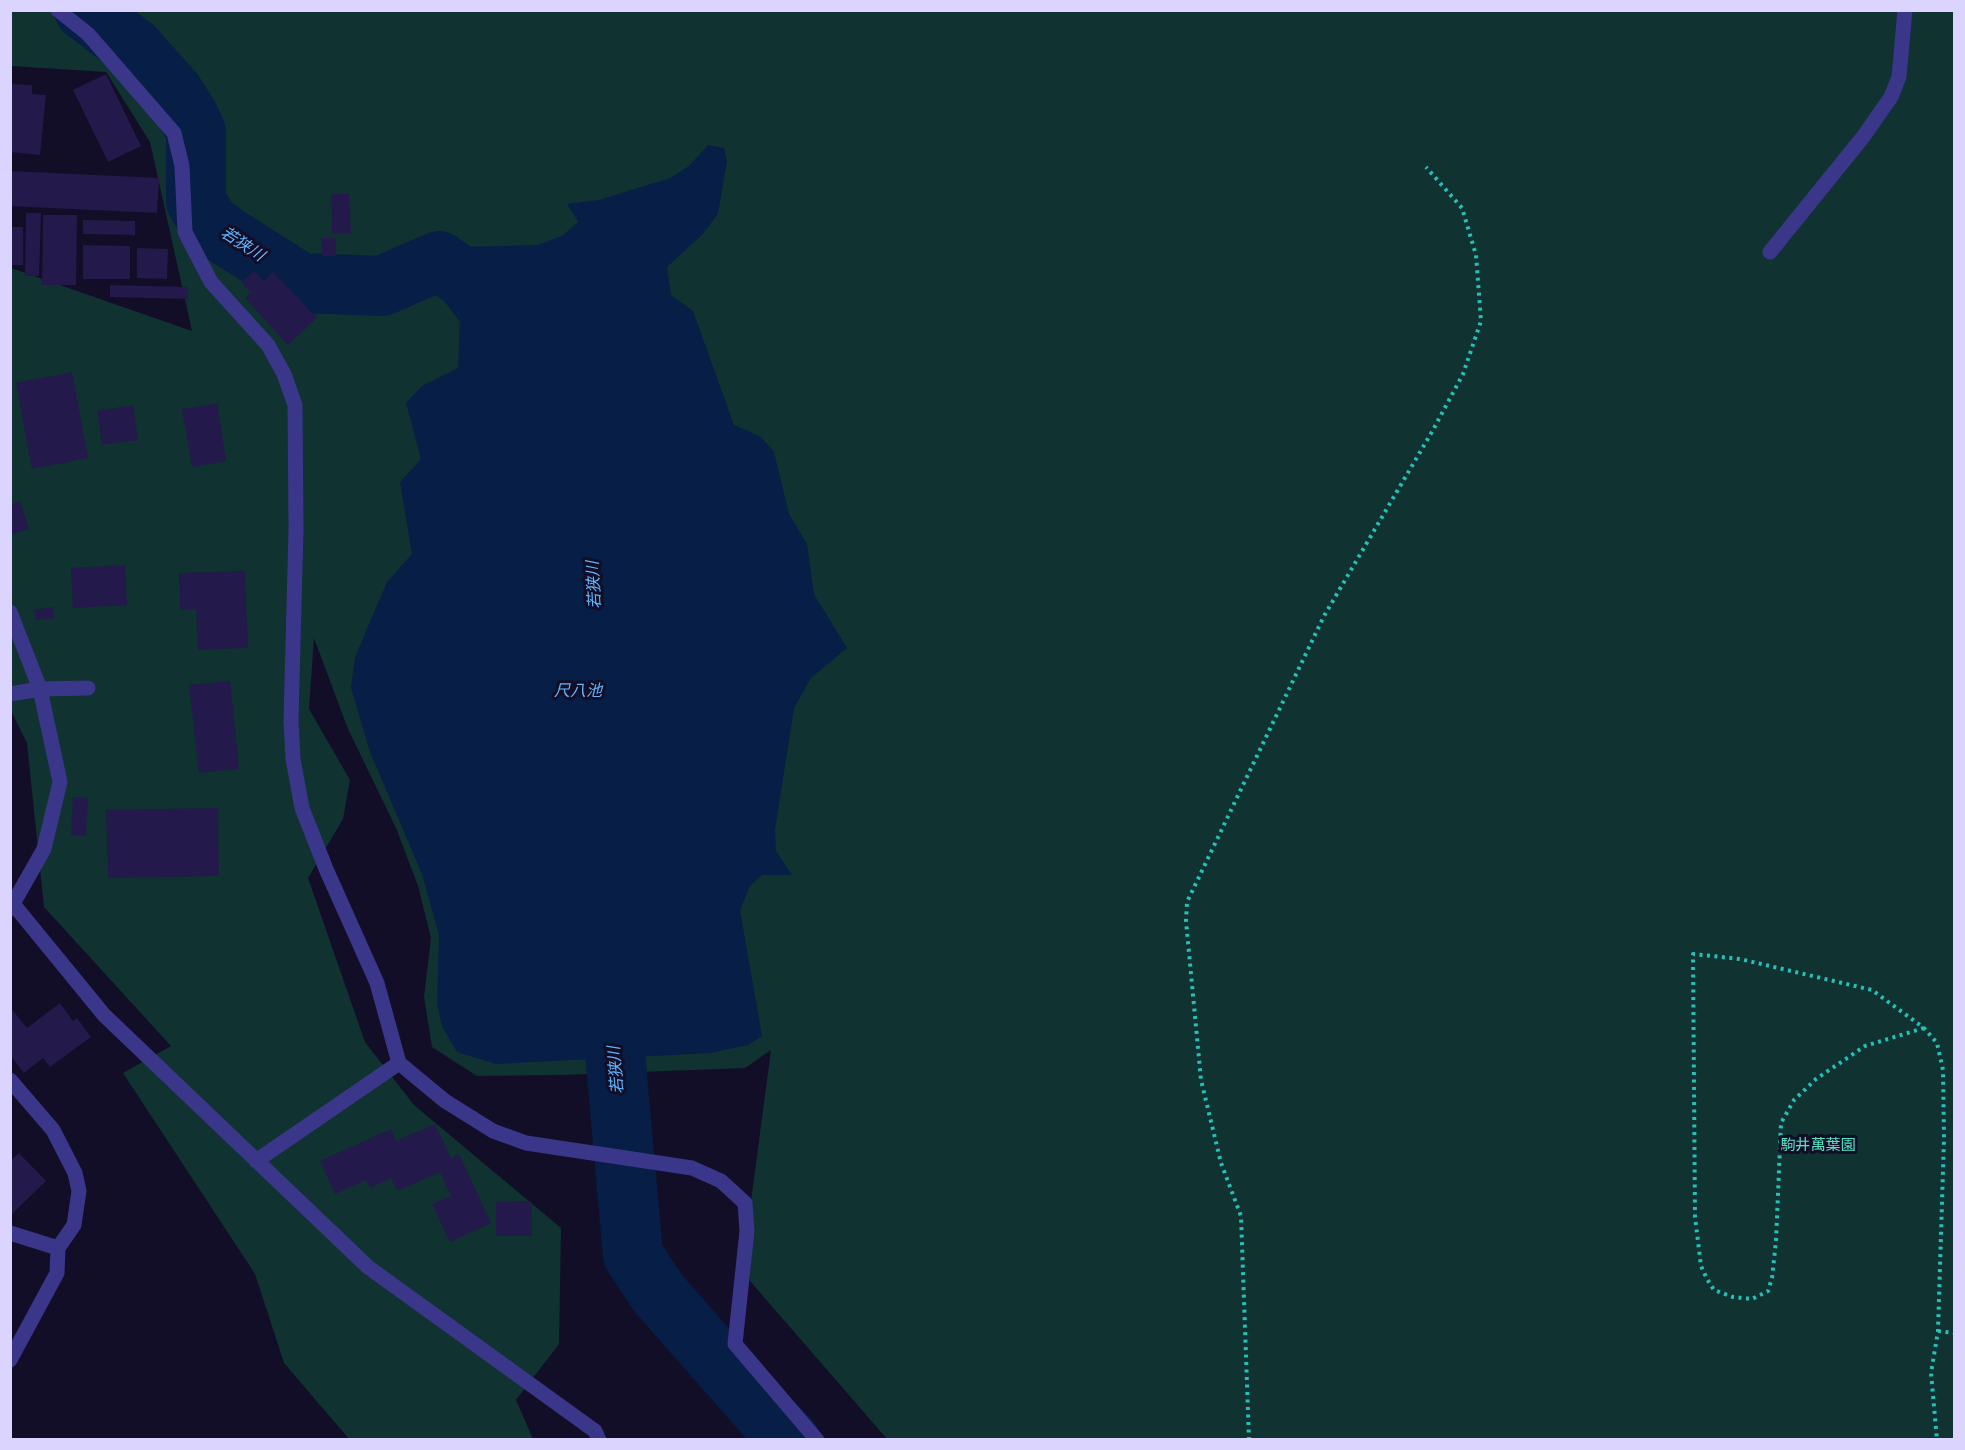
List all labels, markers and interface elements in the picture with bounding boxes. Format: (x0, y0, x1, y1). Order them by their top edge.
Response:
water label: 若狭川 (217, 224, 267, 266)
water label: 若狭川 (584, 561, 606, 609)
water label: 尺八池 (554, 682, 602, 702)
water label: 若狭川 (605, 1045, 629, 1095)
park label: 駒井萬葉園 (1781, 1137, 1855, 1155)

